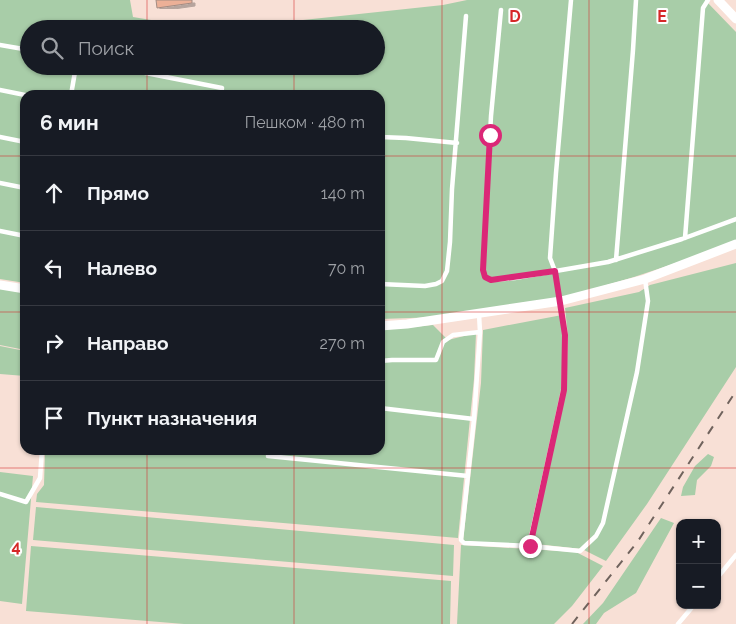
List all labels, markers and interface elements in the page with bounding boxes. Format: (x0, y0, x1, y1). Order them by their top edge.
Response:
text: D (509, 7, 521, 26)
text: E (657, 7, 667, 26)
search box (20, 20, 385, 75)
icon: search (38, 34, 66, 62)
text: Поиск (78, 37, 134, 59)
text: 6 мин (40, 110, 99, 135)
text: Пешком · 480 m (245, 113, 365, 132)
route start (479, 124, 502, 147)
icon: ahead (40, 179, 68, 207)
text: Прямо (87, 182, 149, 204)
text: 140 m (321, 184, 365, 203)
icon: left (40, 254, 68, 282)
text: Налево (87, 257, 157, 279)
text: 70 m (328, 259, 365, 278)
icon: right (40, 329, 68, 357)
text: Направо (87, 332, 168, 354)
text: 270 m (320, 334, 365, 353)
icon: arrive (40, 404, 68, 432)
text: Пункт назначения (87, 407, 257, 429)
map controls (676, 519, 721, 609)
button: + (676, 519, 721, 564)
route end (519, 535, 542, 558)
text: 4 (11, 537, 21, 556)
button: − (676, 564, 721, 609)

